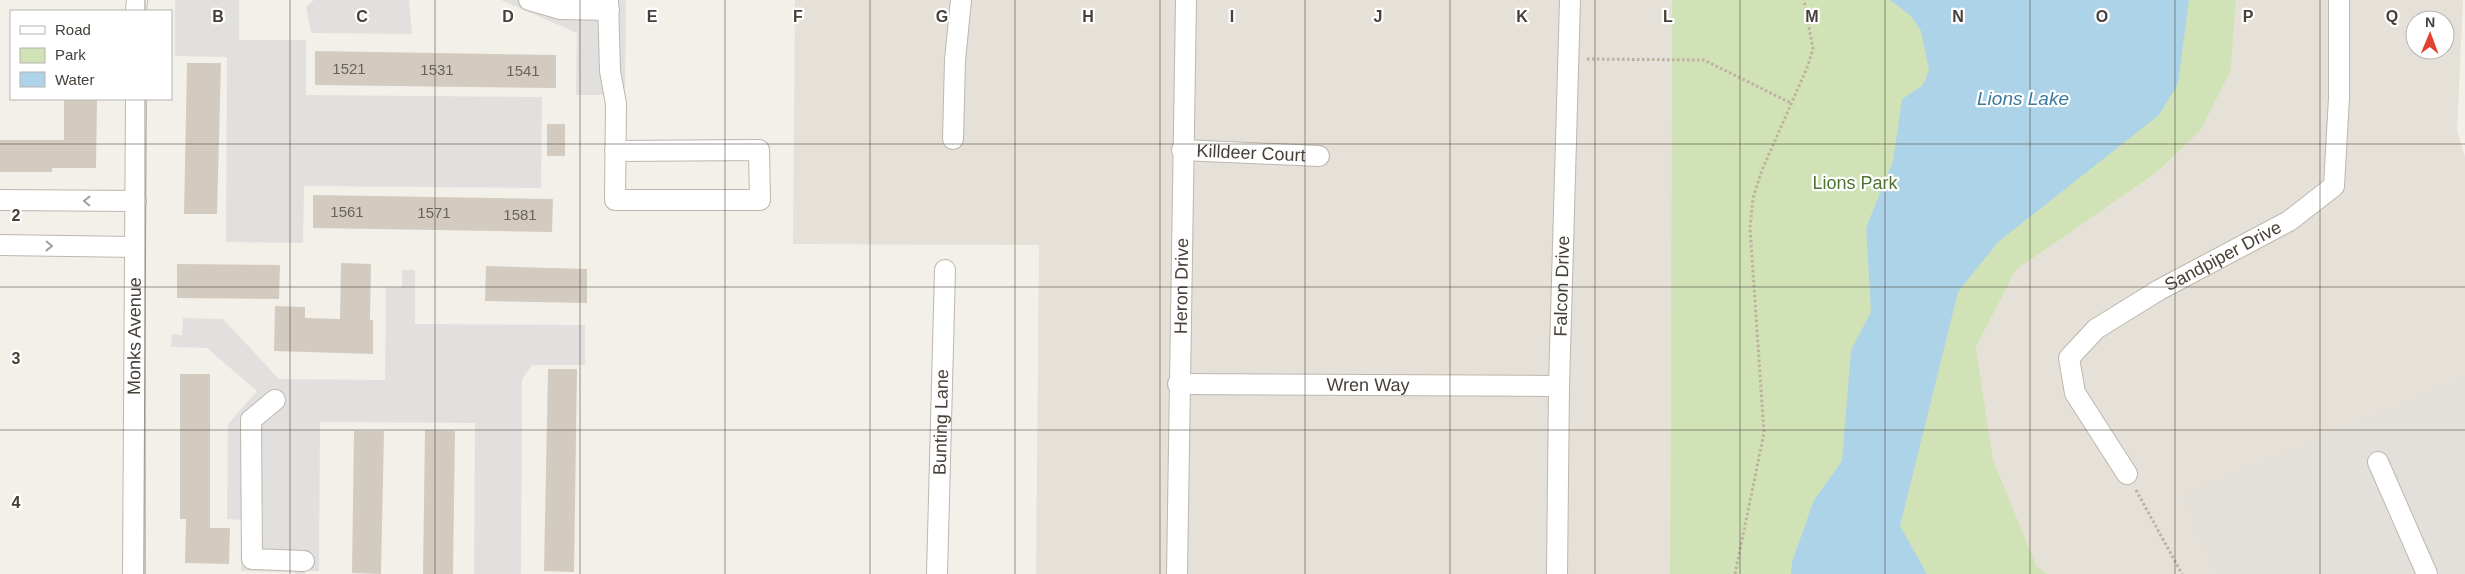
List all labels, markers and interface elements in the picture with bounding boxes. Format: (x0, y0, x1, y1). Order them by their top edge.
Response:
text: B (212, 8, 224, 25)
text: C (356, 8, 368, 25)
text: D (502, 8, 514, 25)
text: E (647, 8, 658, 25)
text: F (793, 8, 803, 25)
text: G (936, 8, 948, 25)
text: H (1082, 8, 1094, 25)
text: I (1230, 8, 1234, 25)
text: J (1374, 8, 1382, 25)
text: K (1516, 8, 1528, 25)
text: L (1663, 8, 1673, 25)
text: M (1805, 8, 1819, 25)
text: N (1952, 8, 1964, 25)
text: O (2096, 8, 2108, 25)
text: P (2243, 8, 2254, 25)
text: Q (2386, 8, 2398, 25)
legend (10, 10, 172, 100)
north arrow (2405, 10, 2455, 60)
text: N (2425, 14, 2435, 30)
text: Road (55, 21, 91, 38)
text: Park (55, 46, 86, 63)
house number: 1521 (332, 60, 366, 77)
house number: 1531 (420, 61, 454, 78)
house number: 1541 (506, 62, 540, 79)
text: Water (55, 71, 94, 88)
water label: Lions Lake (1977, 88, 2069, 109)
street label: Killdeer Court (1196, 141, 1306, 165)
park label: Lions Park (1812, 173, 1899, 193)
one-way arrow (83, 195, 91, 206)
house number: 1561 (330, 203, 364, 220)
house number: 1571 (417, 204, 451, 221)
house number: 1581 (503, 206, 537, 223)
text: 2 (12, 207, 21, 224)
street label: Sandpiper Drive (2161, 217, 2285, 295)
street label: Falcon Drive (1550, 235, 1573, 337)
street label: Heron Drive (1171, 238, 1192, 334)
one-way arrow (45, 241, 53, 251)
street label: Monks Avenue (124, 277, 145, 395)
text: 3 (12, 350, 21, 367)
street label: Bunting Lane (930, 369, 952, 475)
street label: Wren Way (1326, 375, 1410, 395)
text: 4 (12, 494, 21, 511)

